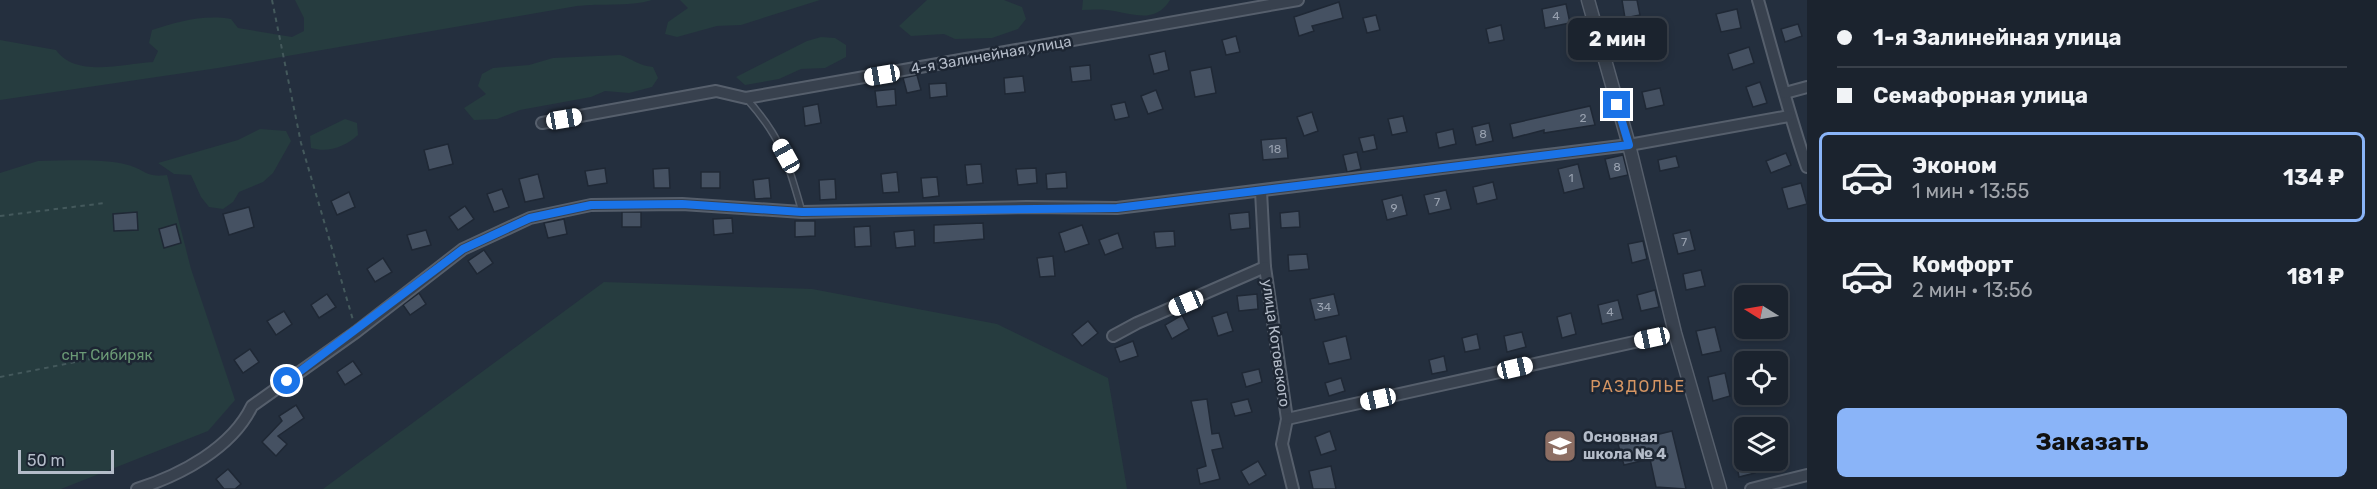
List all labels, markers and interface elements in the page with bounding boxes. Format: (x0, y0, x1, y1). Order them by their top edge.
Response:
house number: 4 (1552, 9, 1560, 23)
callout: 2 мин (1568, 18, 1666, 60)
text: 1-я Залинейная улица (1873, 24, 2122, 51)
text: 2 мин (1589, 27, 1646, 51)
street label: 4-я Залинейная улица (909, 32, 1073, 78)
car (863, 63, 901, 87)
text: Семафорная улица (1873, 82, 2088, 109)
route end (1603, 91, 1630, 118)
car (545, 107, 583, 131)
house number: 2 (1579, 111, 1587, 125)
house number: 8 (1479, 127, 1487, 141)
car (769, 136, 803, 176)
house number: 18 (1269, 142, 1281, 156)
icon: car (1840, 150, 1894, 204)
text: Эконом (1912, 152, 1997, 179)
house number: 8 (1613, 160, 1621, 174)
text: 134 ₽ (2283, 164, 2344, 191)
house number: 1 (1568, 171, 1574, 185)
text: 1 мин · 13:55 (1912, 179, 2029, 203)
house number: 7 (1434, 195, 1440, 209)
house number: 9 (1390, 201, 1398, 215)
house number: 7 (1681, 235, 1687, 249)
icon: car (1840, 249, 1894, 303)
text: Комфорт (1912, 251, 2013, 278)
text: 181 ₽ (2287, 263, 2344, 290)
street label: улица Котовского (1258, 278, 1294, 408)
text: 2 мин · 13:56 (1912, 278, 2033, 302)
north arrow (1734, 285, 1788, 339)
map controls (1734, 285, 1788, 471)
car (1166, 288, 1206, 318)
house number: 34 (1317, 300, 1332, 314)
house number: 4 (1606, 305, 1614, 319)
car (1633, 325, 1671, 351)
park label: снт Сибиряк (62, 346, 152, 364)
button: locate (1734, 351, 1788, 405)
car (1495, 355, 1535, 381)
route start (273, 367, 300, 394)
district label: РАЗДОЛЬЕ (1590, 377, 1686, 396)
car (1358, 386, 1398, 412)
button: Заказать (1837, 408, 2347, 477)
button: layers (1734, 417, 1788, 471)
school or university icon: Основная школа № 4 (1542, 428, 1578, 464)
place label: Основная школа № 4 (1583, 428, 1666, 463)
scale bar (18, 447, 114, 474)
text: 50 m (27, 451, 65, 470)

